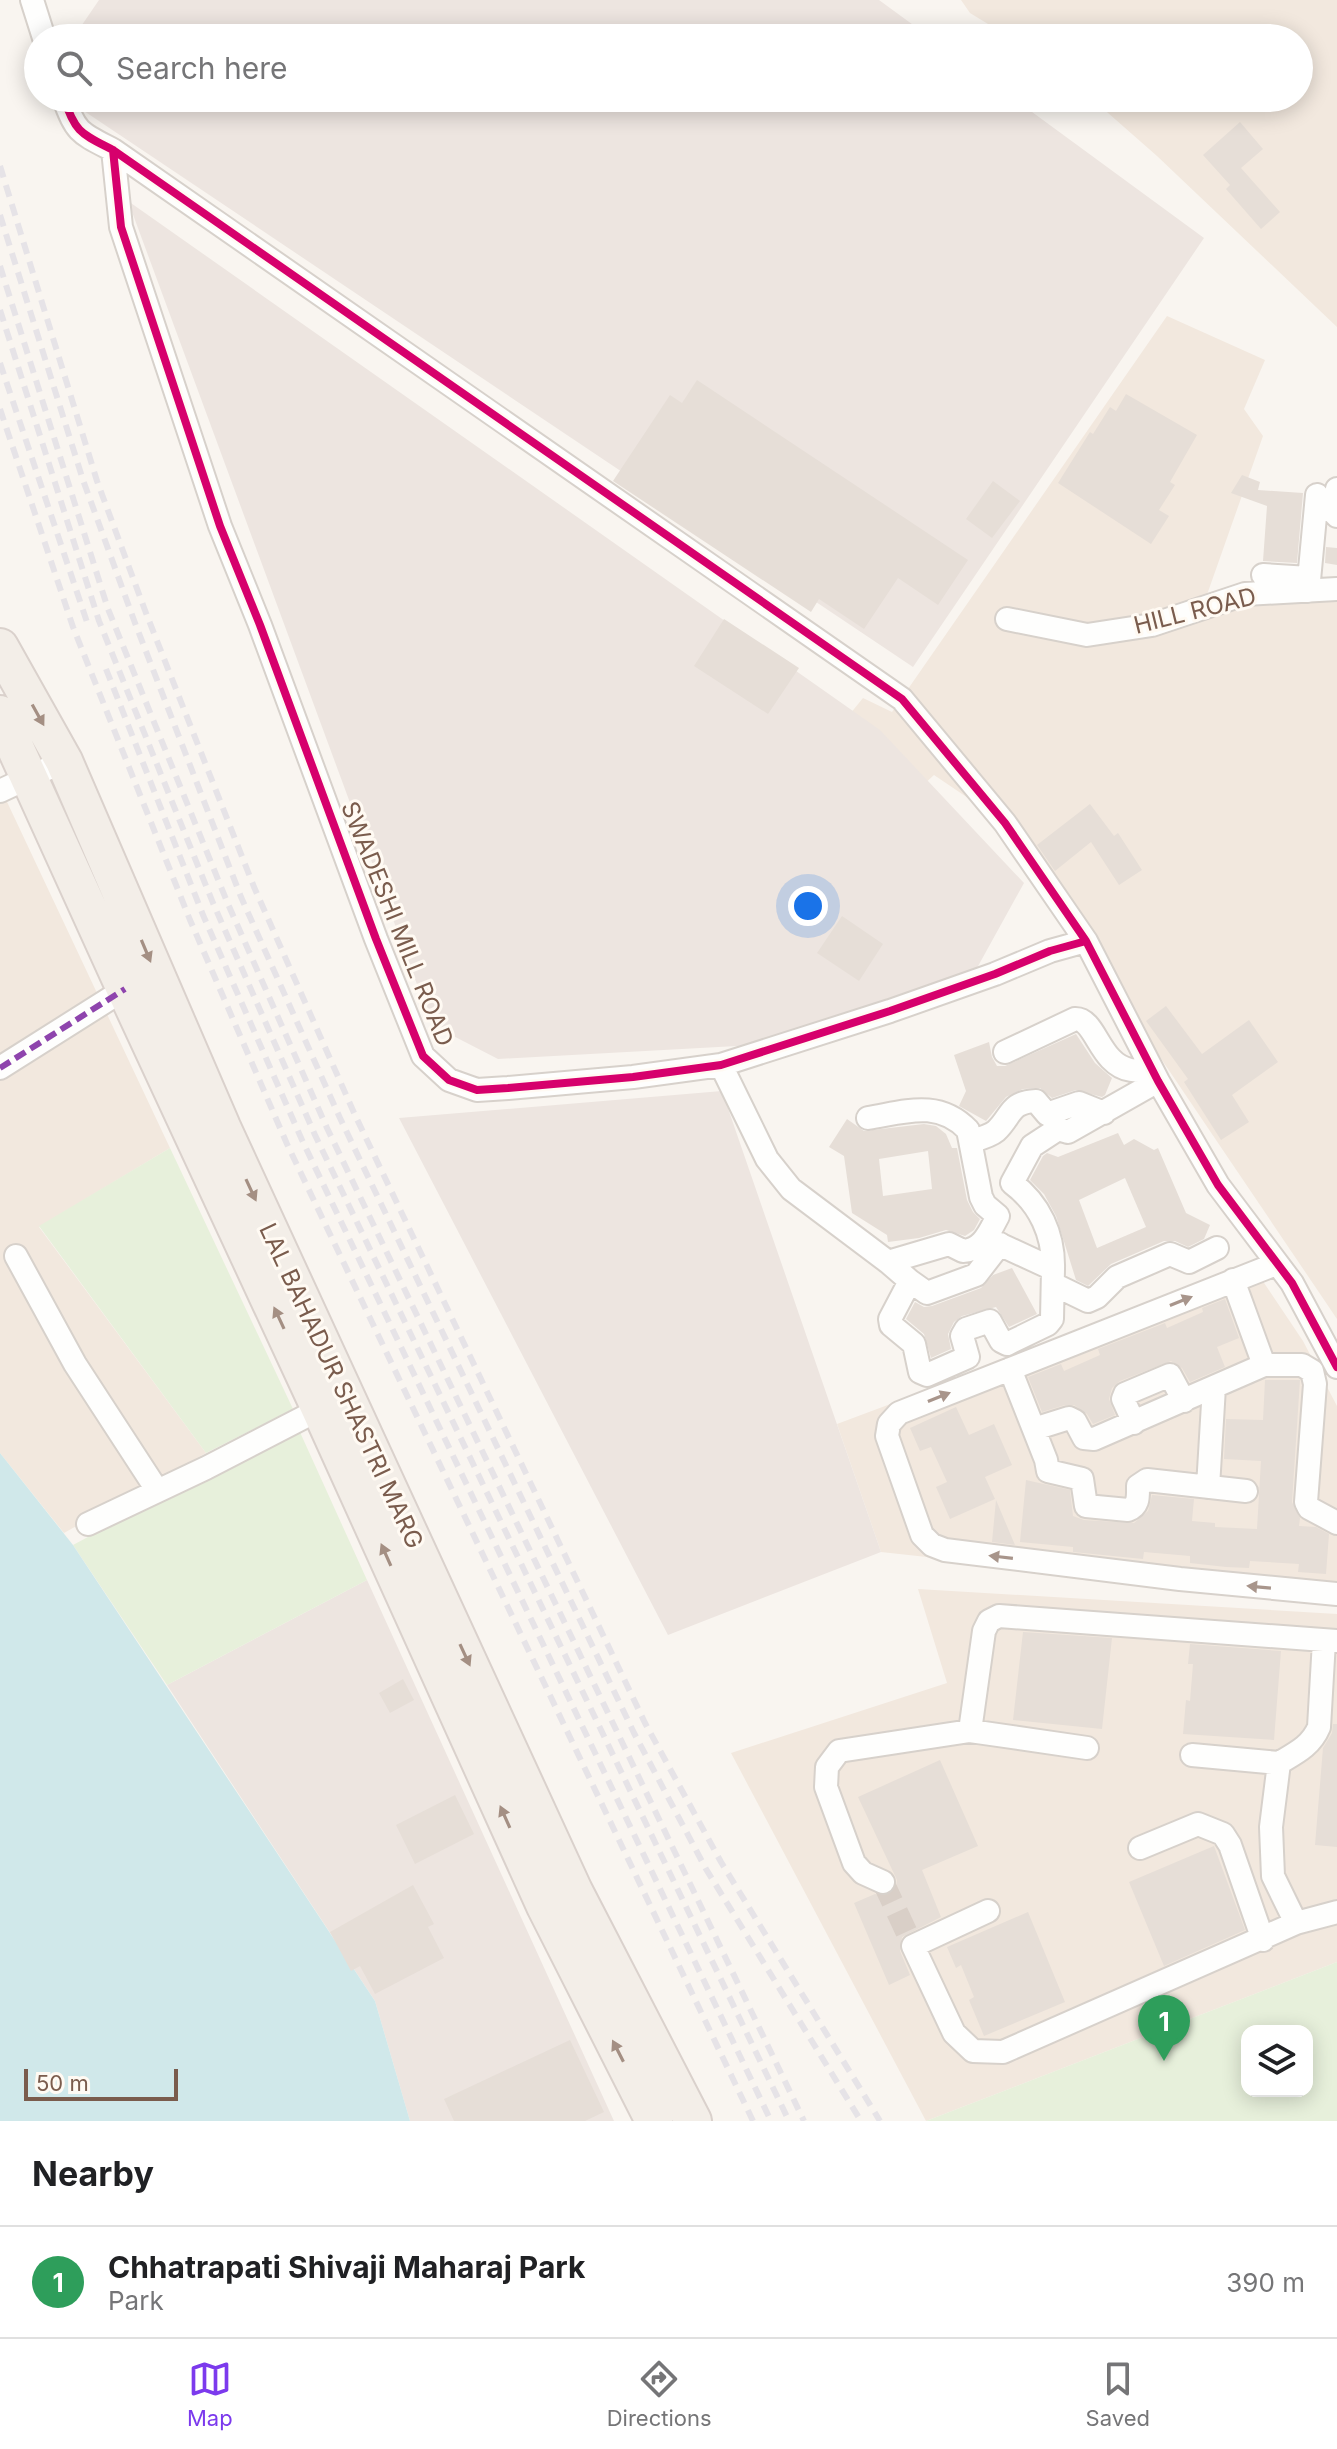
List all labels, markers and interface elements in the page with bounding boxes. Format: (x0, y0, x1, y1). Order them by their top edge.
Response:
search box (24, 24, 1313, 112)
icon: search (52, 46, 96, 90)
text: Search here (116, 50, 288, 86)
street label: HILL ROAD (1131, 581, 1259, 640)
one-way arrow (31, 704, 45, 727)
street label: SWADESHI MILL ROAD (335, 797, 460, 1050)
your location (788, 886, 828, 926)
one-way arrow (140, 940, 153, 963)
one-way arrow (244, 1178, 258, 1201)
street label: LAL BAHADUR SHASTRI MARG (253, 1219, 430, 1553)
one-way arrow (1169, 1294, 1193, 1307)
one-way arrow (272, 1307, 286, 1330)
one-way arrow (927, 1390, 951, 1403)
one-way arrow (380, 1543, 393, 1567)
one-way arrow (988, 1551, 1013, 1564)
one-way arrow (1246, 1580, 1271, 1593)
one-way arrow (458, 1643, 472, 1666)
one-way arrow (498, 1806, 512, 1829)
pin: 1 (1138, 1995, 1190, 2061)
map controls (1241, 2025, 1313, 2097)
button: layers (1241, 2025, 1313, 2097)
one-way arrow (612, 2040, 625, 2063)
scale bar (24, 2065, 178, 2101)
text: 50 m (36, 2070, 89, 2096)
text: Nearby (32, 2153, 154, 2194)
text: Chhatrapati Shivaji Maharaj Park (108, 2249, 585, 2285)
text: 1 (52, 2267, 64, 2298)
text: 390 m (1226, 2267, 1305, 2298)
text: Park (108, 2285, 164, 2316)
tab: Map (187, 2357, 233, 2431)
tab: Directions (607, 2357, 712, 2431)
tab: Saved (1086, 2357, 1150, 2431)

